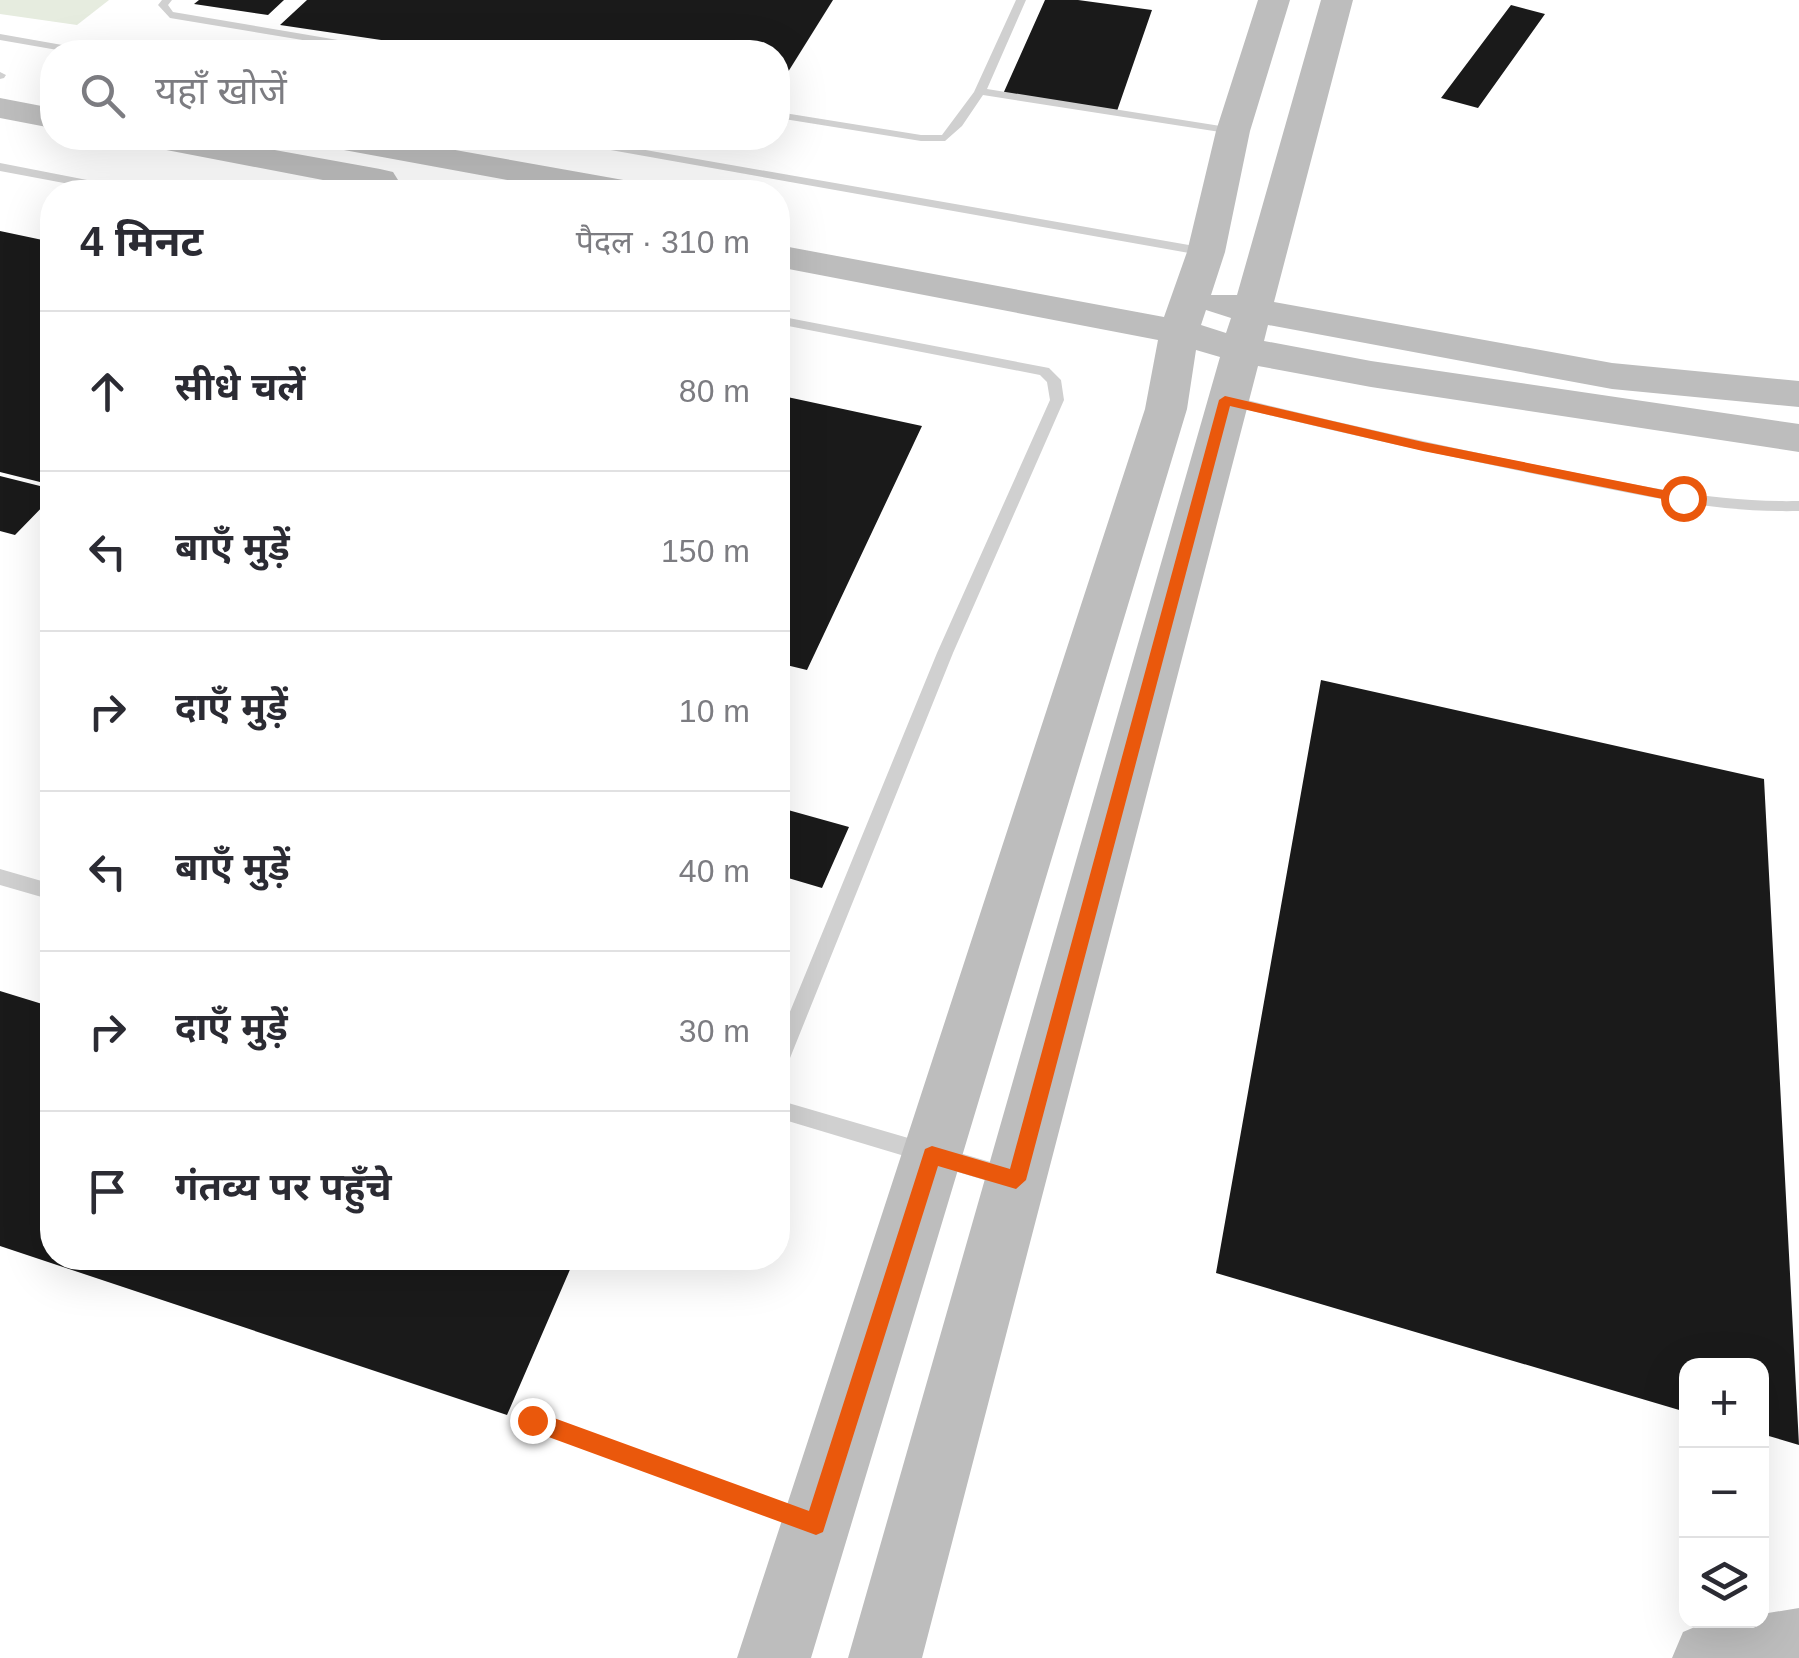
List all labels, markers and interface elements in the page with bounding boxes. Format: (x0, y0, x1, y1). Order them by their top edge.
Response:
search box (40, 40, 790, 150)
icon: search (75, 68, 130, 123)
text: यहाँ खोजें (155, 70, 287, 112)
text: 4 मिनट (80, 218, 203, 265)
text: पैदल · 310 m (576, 224, 750, 260)
icon: ahead (80, 364, 135, 419)
text: सीधे चलें (175, 366, 305, 408)
text: 80 m (679, 373, 750, 409)
route start (1661, 476, 1707, 522)
icon: left (80, 524, 135, 579)
text: बाएँ मुड़ें (175, 526, 290, 568)
text: 150 m (661, 533, 750, 569)
icon: right (80, 684, 135, 739)
text: दाएँ मुड़ें (175, 686, 288, 728)
text: 10 m (679, 693, 750, 729)
icon: left (80, 844, 135, 899)
text: बाएँ मुड़ें (175, 846, 290, 888)
text: 40 m (679, 853, 750, 889)
icon: right (80, 1004, 135, 1059)
text: दाएँ मुड़ें (175, 1006, 288, 1048)
text: 30 m (679, 1013, 750, 1049)
icon: arrive (80, 1164, 135, 1219)
text: गंतव्य पर पहुँचे (175, 1166, 391, 1208)
map controls (1679, 1358, 1769, 1628)
button: + (1679, 1358, 1769, 1448)
route end (510, 1398, 556, 1444)
button: − (1679, 1448, 1769, 1538)
button: layers (1679, 1538, 1769, 1628)

